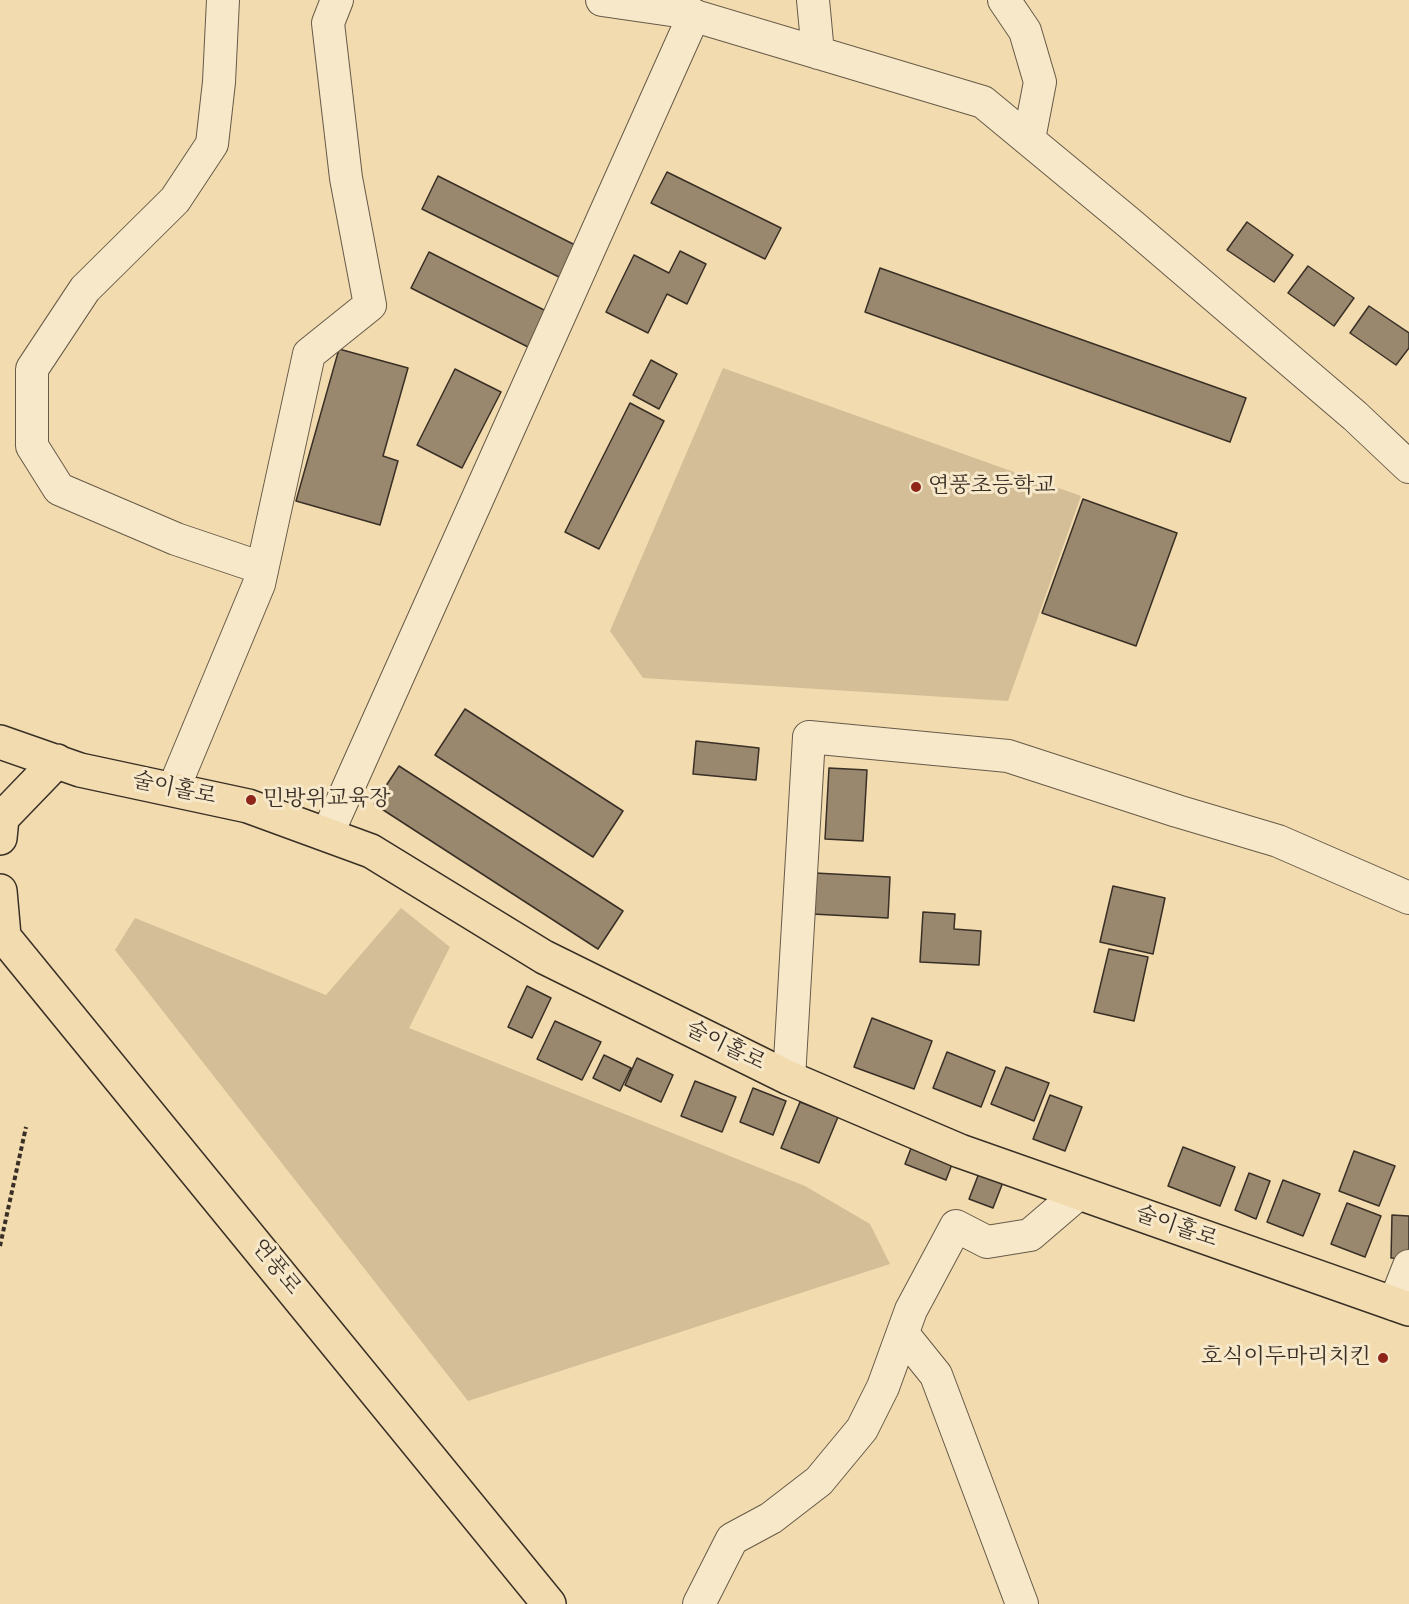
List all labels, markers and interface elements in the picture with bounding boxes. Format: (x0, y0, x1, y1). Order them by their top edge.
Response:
place label: 연풍초등학교 (928, 474, 1056, 500)
marker: 연풍초등학교 (909, 480, 923, 494)
street label: 술이홀로 (130, 768, 218, 812)
place label: 민방위교육장 (263, 787, 391, 813)
marker: 민방위교육장 (244, 793, 258, 807)
street label: 술이홀로 (681, 1017, 769, 1077)
street label: 술이홀로 (1132, 1202, 1220, 1254)
street label: 연풍로 (245, 1235, 305, 1301)
place label: 호식이두마리치킨 (1201, 1345, 1371, 1371)
marker: 호식이두마리치킨 (1376, 1351, 1390, 1365)

